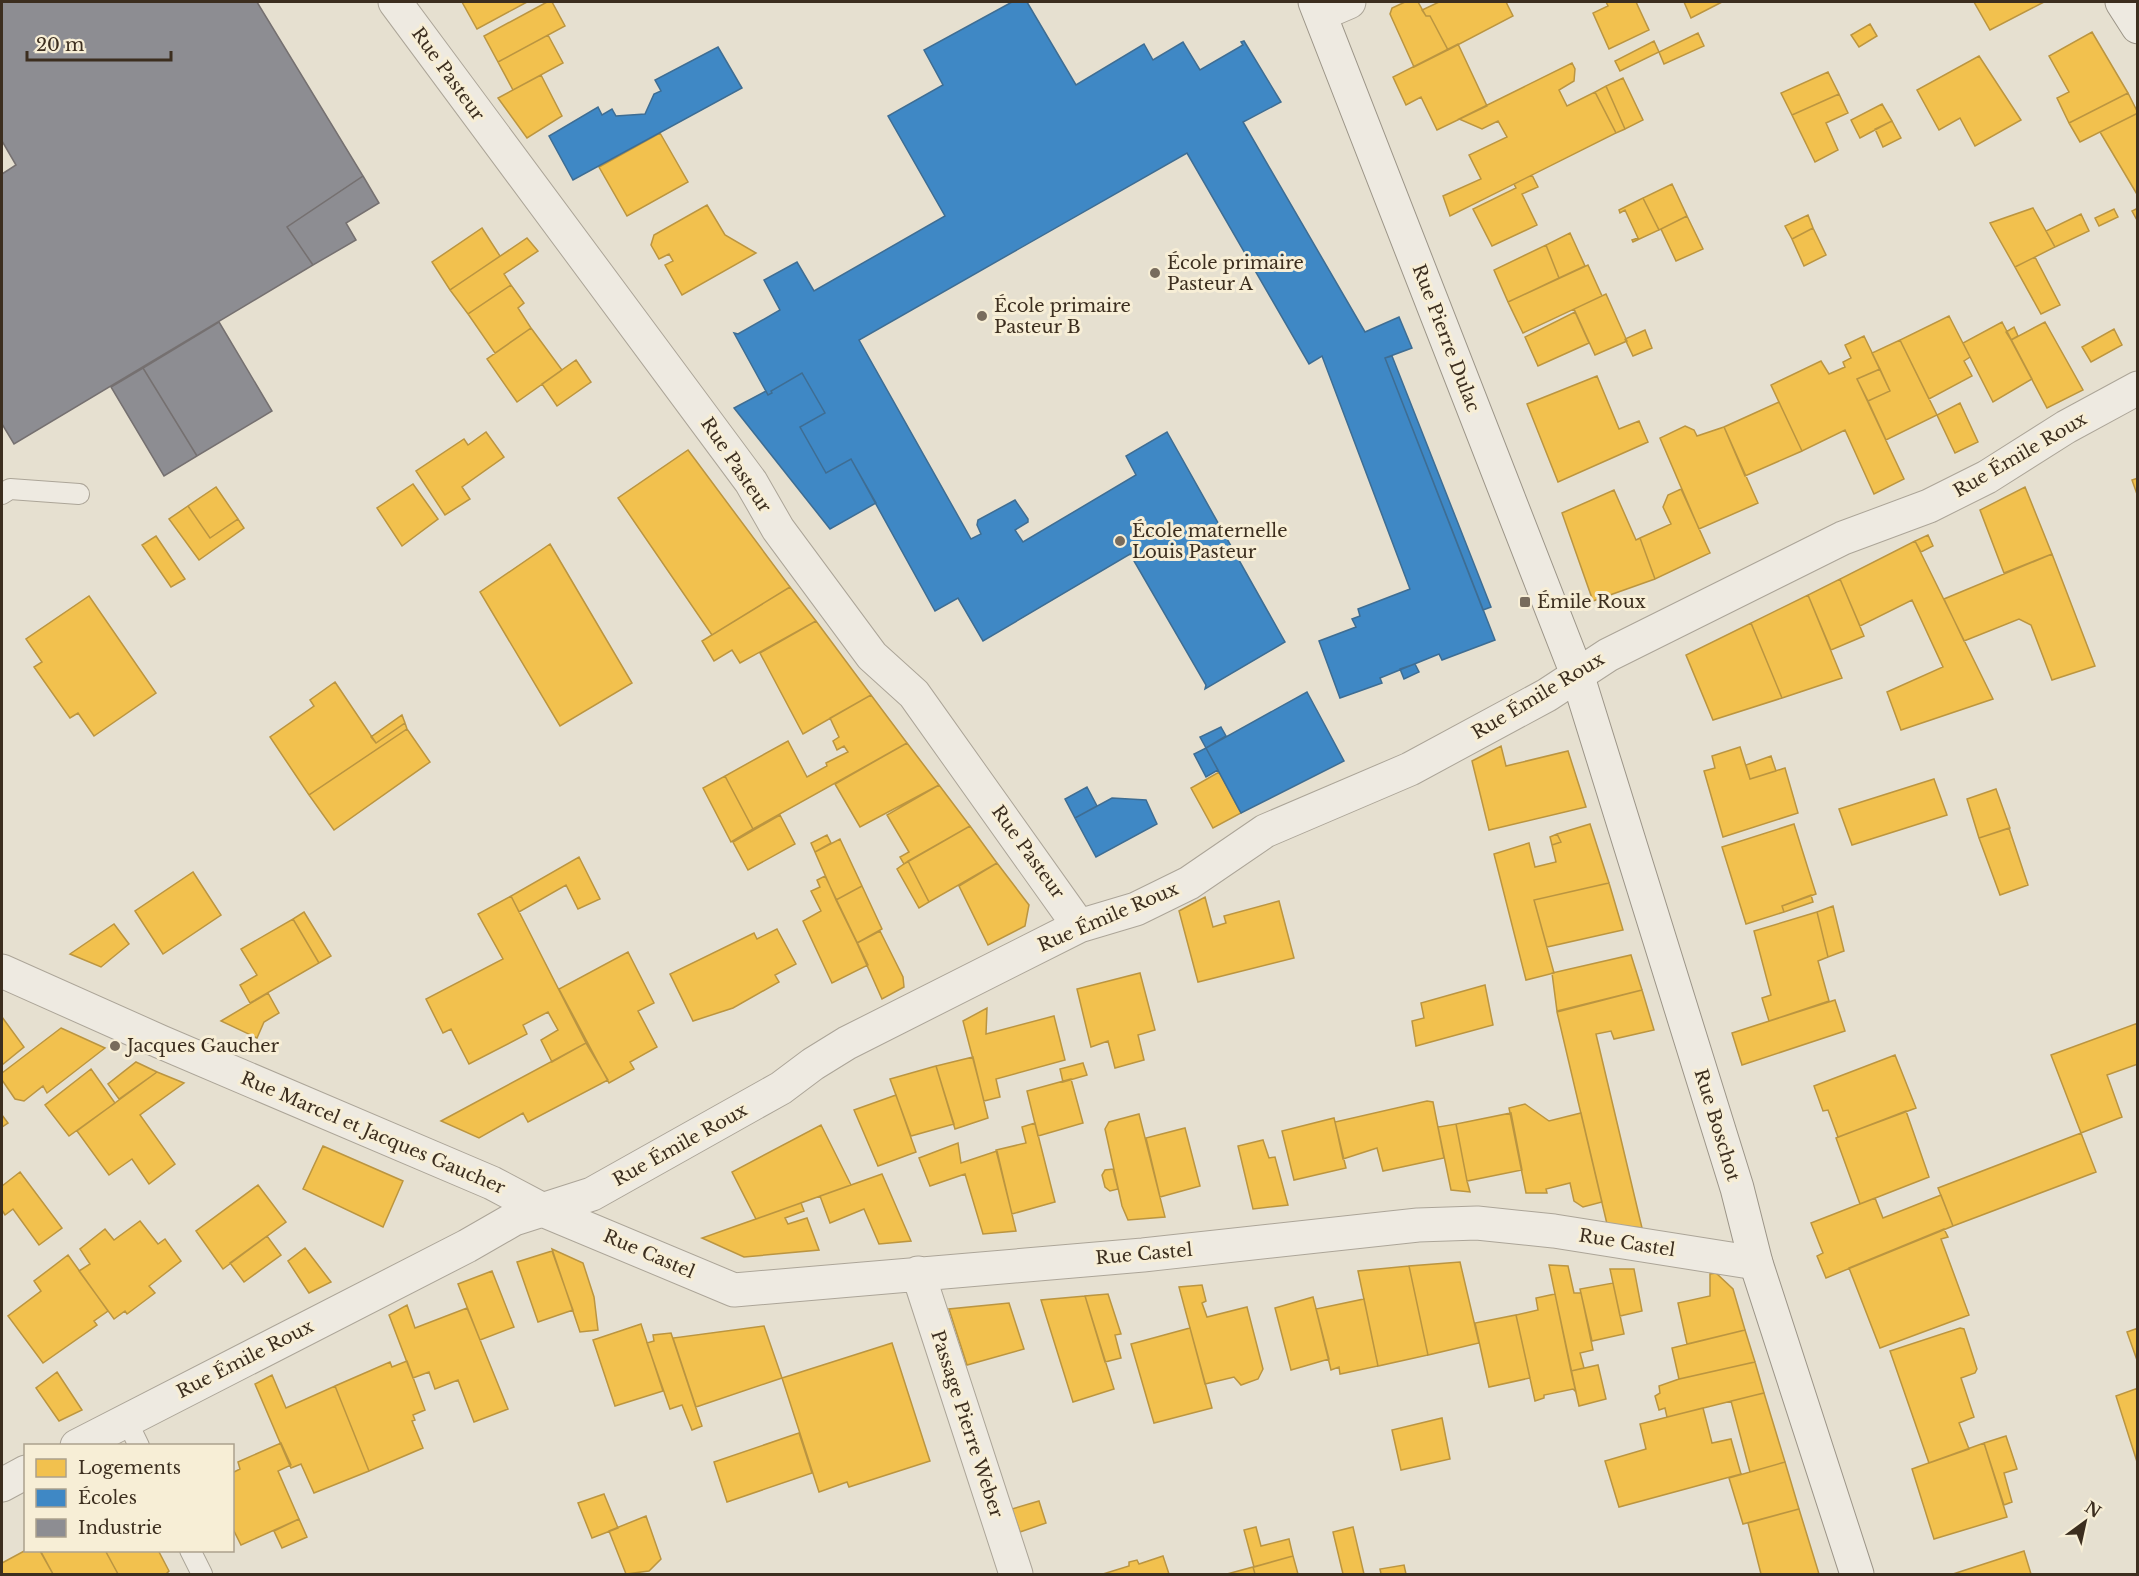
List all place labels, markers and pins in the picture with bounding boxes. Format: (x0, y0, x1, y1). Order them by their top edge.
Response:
place label: École primaire Pasteur A (1167, 251, 1304, 295)
marker: École primaire Pasteur A (1148, 266, 1162, 280)
place label: École primaire Pasteur B (994, 294, 1131, 338)
marker: École primaire Pasteur B (975, 309, 989, 323)
place label: École maternelle Louis Pasteur (1132, 519, 1288, 563)
marker: École maternelle Louis Pasteur (1113, 534, 1127, 548)
place label: Émile Roux (1537, 590, 1646, 613)
marker: Émile Roux (1518, 595, 1532, 609)
place label: Jacques Gaucher (125, 1035, 280, 1057)
marker: Jacques Gaucher (108, 1039, 122, 1053)

